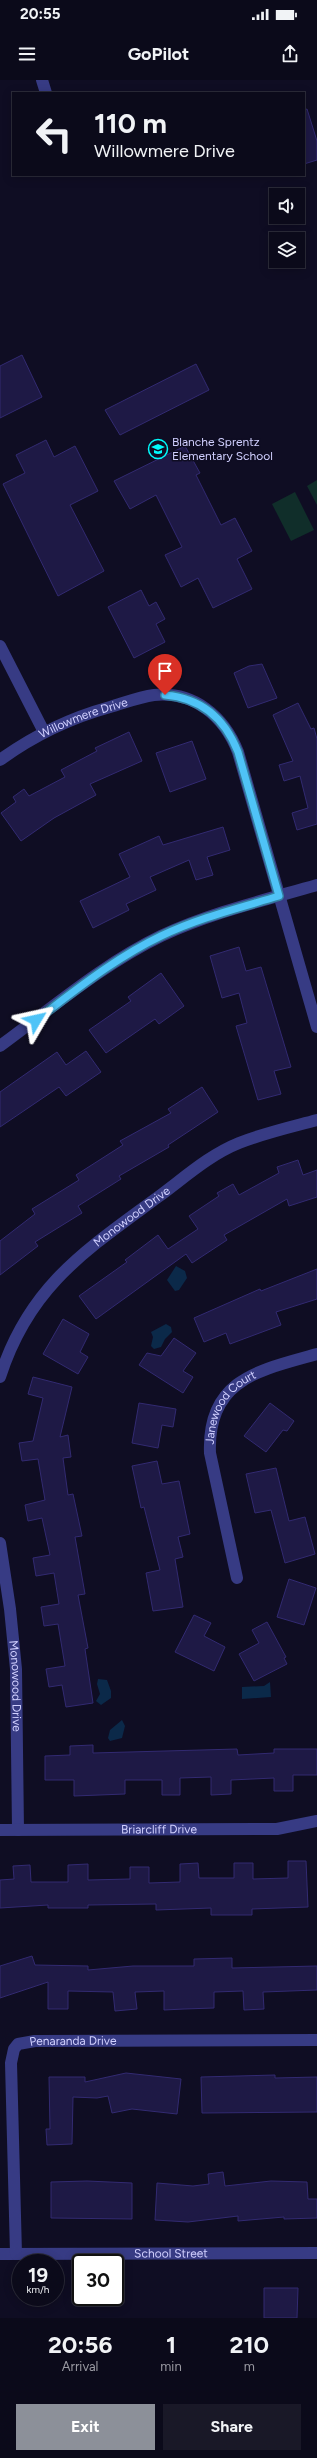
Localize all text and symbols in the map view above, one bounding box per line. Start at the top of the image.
text: 20:55 [20,5,60,23]
icon: menu [16,43,38,65]
text: GoPilot [128,43,189,65]
icon: share [279,43,301,65]
text: 110 m [94,106,167,140]
icon: left [28,108,80,160]
text: Willowmere Drive [94,140,235,162]
map controls [269,188,305,268]
button: sound [269,188,305,224]
button: layers [269,232,305,268]
place label: Blanche Sprentz Elementary School [172,435,273,463]
school or university icon: Blanche Sprentz Elementary School [147,438,169,460]
pin [148,654,182,695]
icon: arrive [154,660,176,682]
street label: Willowmere Drive [37,695,130,741]
position arrow [15,999,57,1041]
street label: Monowood Drive [91,1183,173,1250]
street label: Janewood Court [203,1367,259,1445]
street label: Monowood Drive [6,1640,24,1732]
street label: Briarcliff Drive [121,1822,197,1837]
street label: Penaranda Drive [28,2034,117,2049]
street label: School Street [134,2246,208,2261]
speed limit sign: 30 [72,2254,124,2306]
text: 19 [28,2263,48,2287]
text: km/h [27,2283,49,2296]
text: 20:56 [48,2330,112,2359]
text: 1 [166,2330,176,2359]
text: 210 [230,2330,269,2359]
text: Arrival [62,2359,99,2374]
text: min [160,2359,182,2374]
text: m [244,2359,255,2374]
button: Exit [16,2404,155,2450]
button: Share [163,2404,301,2450]

